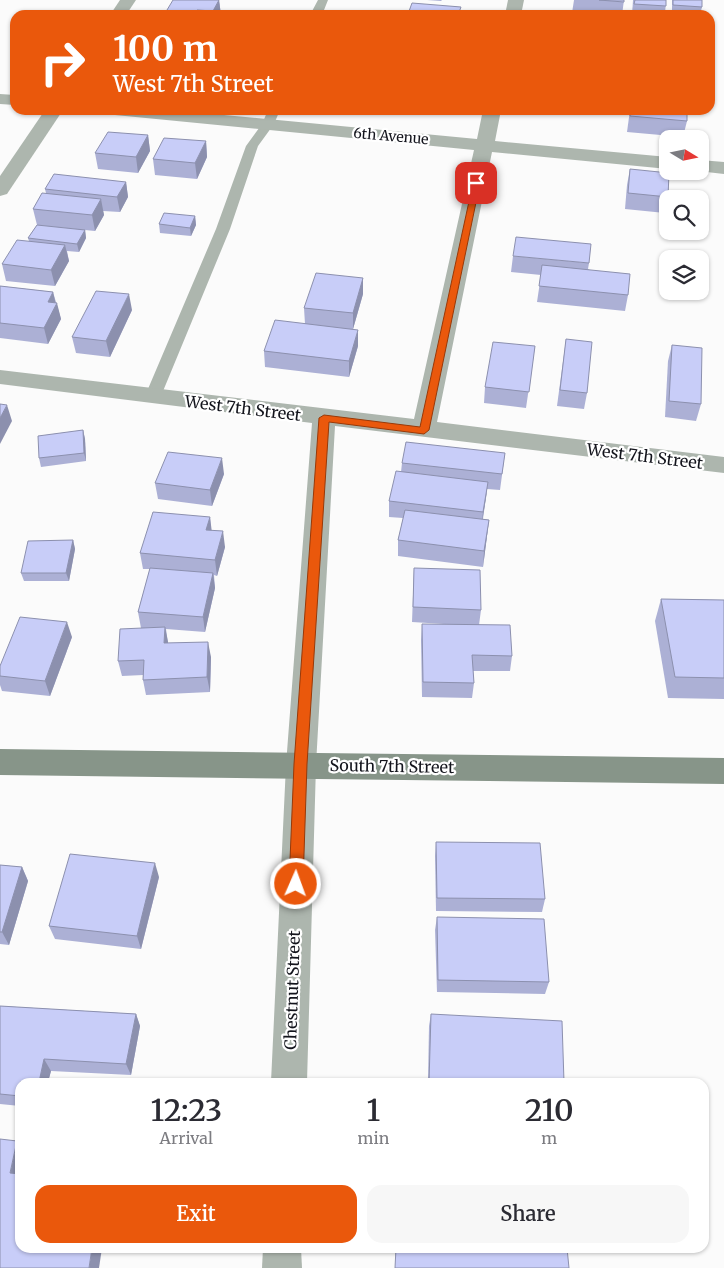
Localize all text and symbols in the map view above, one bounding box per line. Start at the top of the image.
text: 100 m [113,27,218,71]
icon: right [30,30,95,95]
text: West 7th Street [113,70,274,98]
street label: 6th Avenue [353,124,429,148]
north arrow [659,130,709,180]
map controls [659,130,709,300]
pin [455,162,497,204]
icon: arrive [462,169,490,197]
button: search [659,190,709,240]
button: layers [659,250,709,300]
street label: West 7th Street [183,391,303,425]
street label: West 7th Street [585,439,705,473]
street label: South 7th Street [330,755,455,777]
position arrow [269,857,321,909]
street label: Chestnut Street [280,929,304,1050]
text: 12:23 [150,1091,222,1129]
text: 1 [367,1091,380,1129]
text: 210 [525,1091,574,1129]
text: Arrival [160,1128,213,1148]
text: min [358,1128,389,1148]
text: m [541,1128,557,1148]
button: Exit [35,1185,357,1243]
button: Share [367,1185,689,1243]

